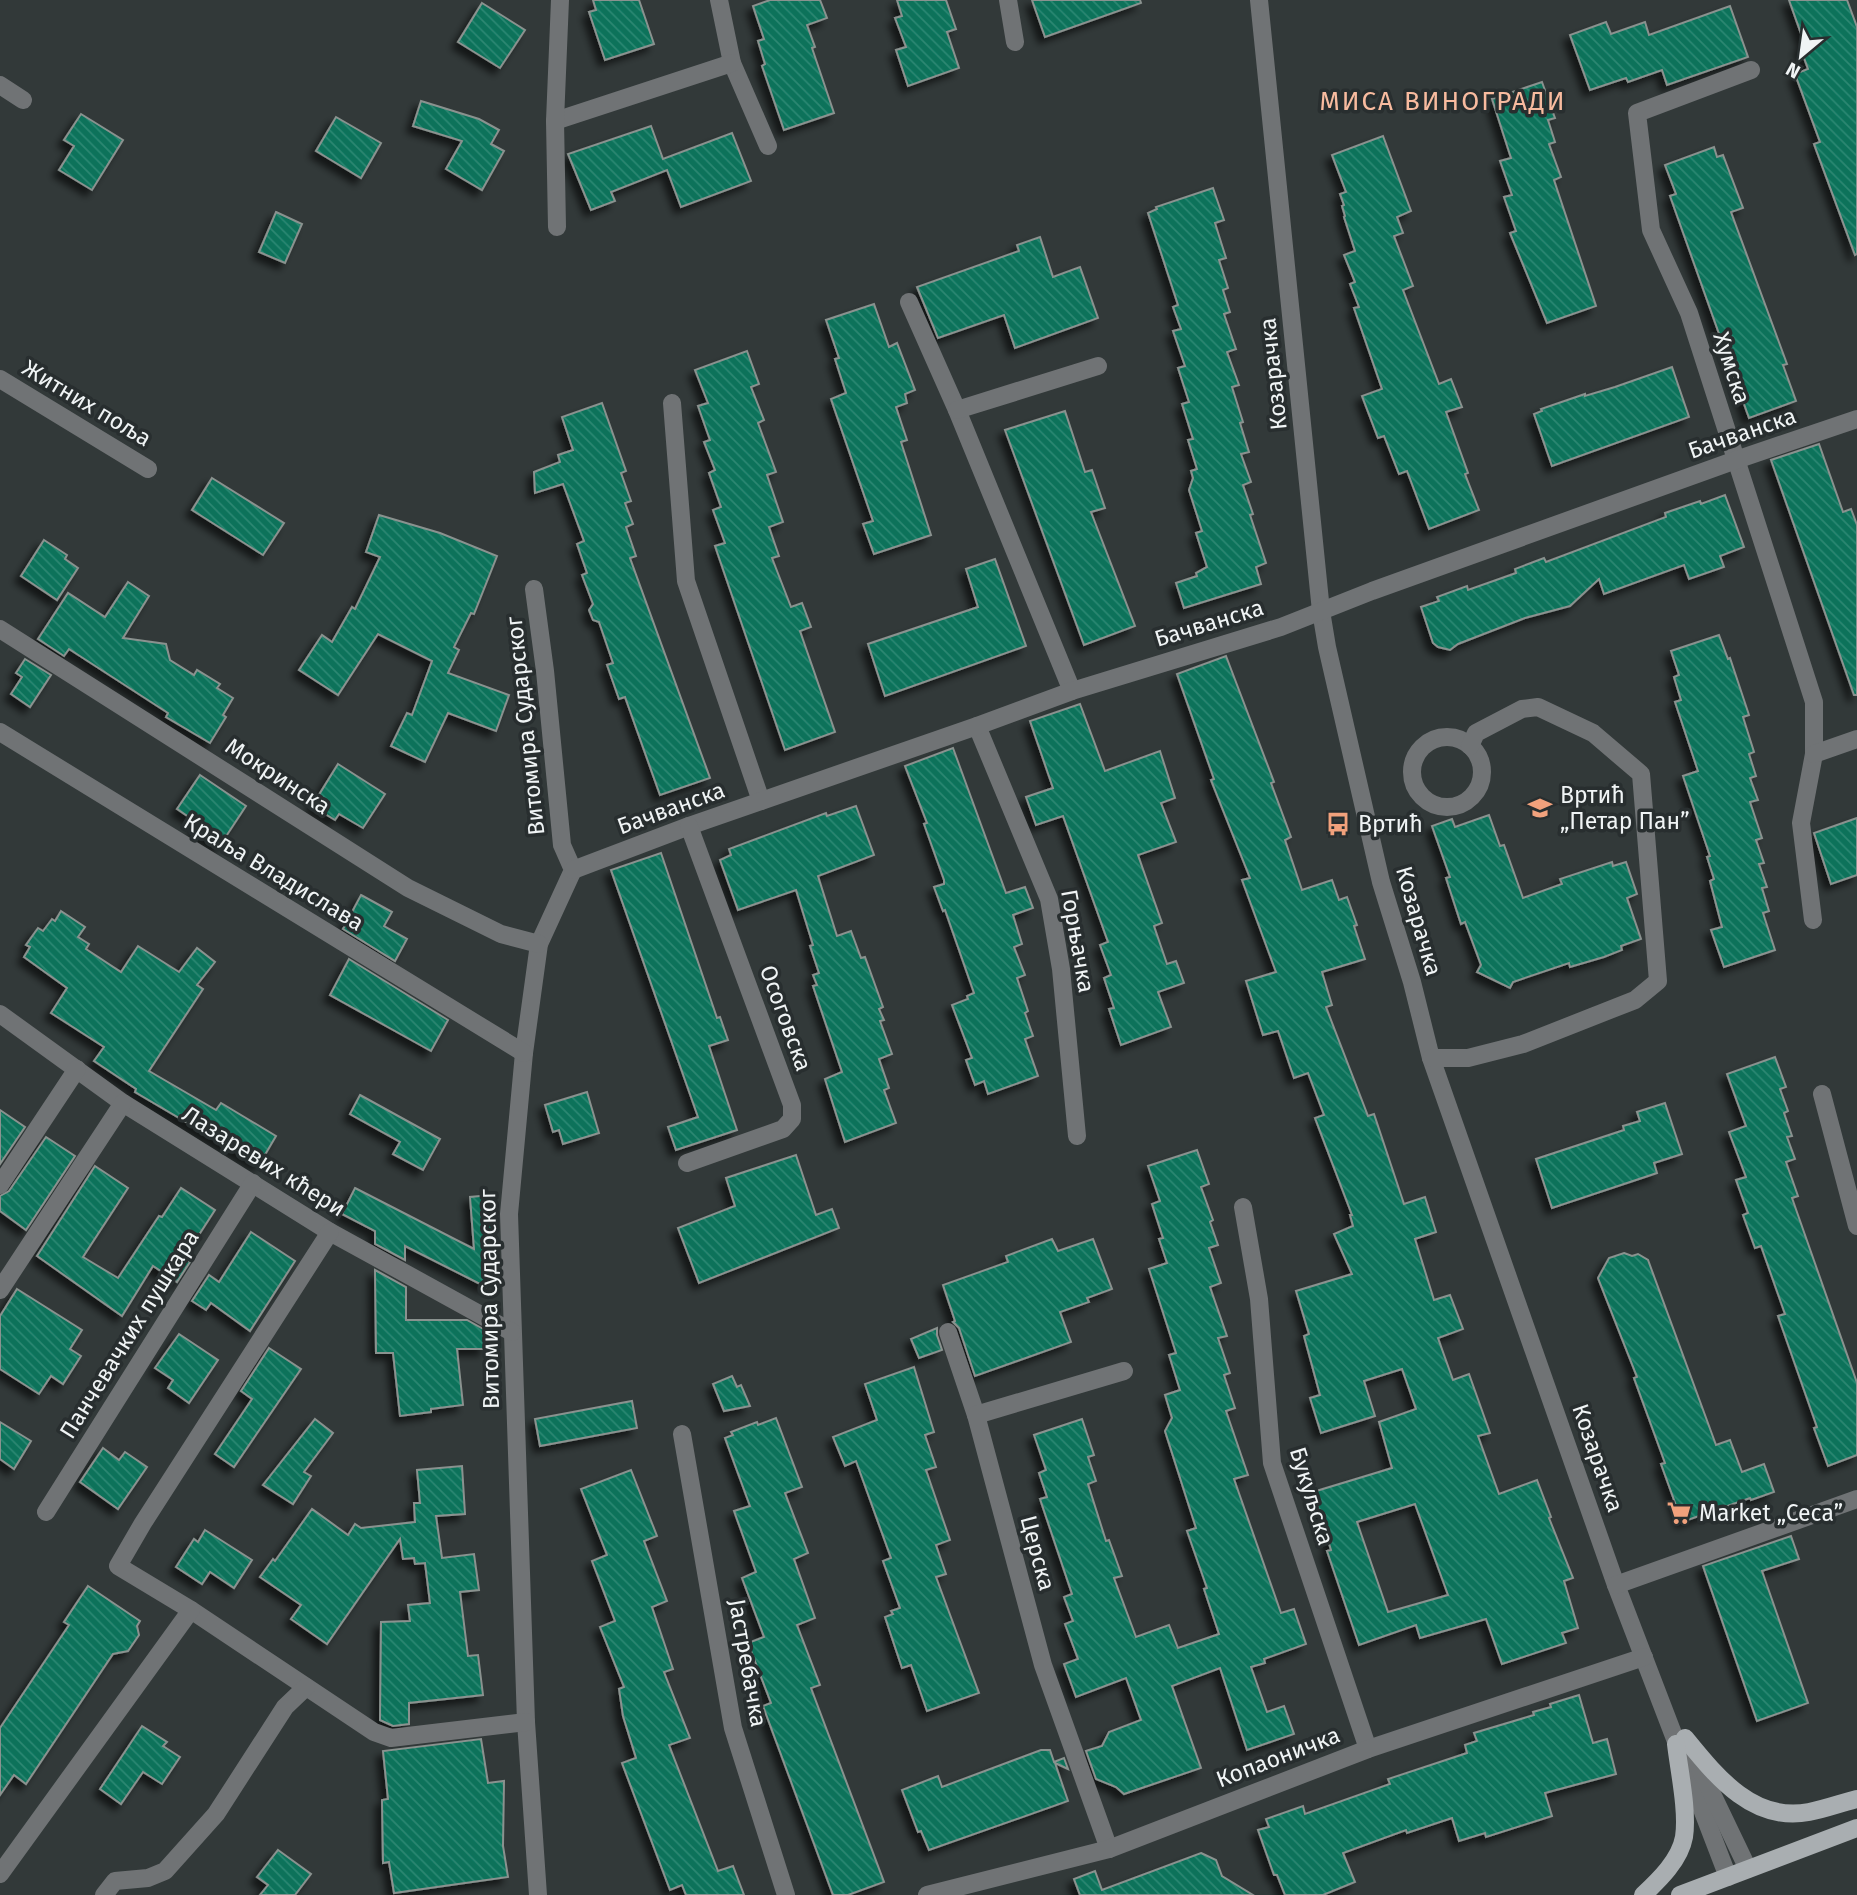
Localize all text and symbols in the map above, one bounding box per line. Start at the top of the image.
north arrow [1766,21,1836,91]
text: N [1782,57,1804,84]
district label: МИСА ВИНОГРАДИ [1320,86,1566,117]
street label: Козарачка [1253,317,1293,431]
street label: Хумска [1707,328,1757,408]
street label: Житних поља [17,354,157,452]
street label: Бачванска [1684,401,1800,465]
street label: Бачванска [1151,593,1267,653]
street label: Витомира Сударског [500,615,550,837]
street label: Мокринска [220,732,336,820]
street label: Бачванска [613,776,729,840]
place label: Вртић „Петар Пан” [1560,781,1690,835]
school or university icon: Вртић „Петар Пан” [1526,794,1554,822]
street label: Краља Владислава [179,807,369,937]
bus stop icon: Вртић [1324,810,1352,838]
place label: Вртић [1358,810,1423,838]
street label: Козарачка [1390,863,1448,979]
street label: Горњачка [1055,887,1101,995]
street label: Осоговска [754,961,818,1075]
street label: Лазаревих кћери [177,1100,351,1222]
street label: Витомира Сударског [473,1189,505,1409]
street label: Панчевачких пушкара [53,1224,205,1444]
street label: Козарачка [1566,1400,1630,1516]
street label: Букуљска [1284,1444,1340,1548]
supermarket icon: Market „Ceca” [1665,1499,1693,1527]
place label: Market „Ceca” [1699,1499,1843,1527]
street label: Церска [1015,1512,1061,1594]
street label: Јастребачка [723,1597,773,1729]
street label: Копаоничка [1212,1721,1344,1793]

